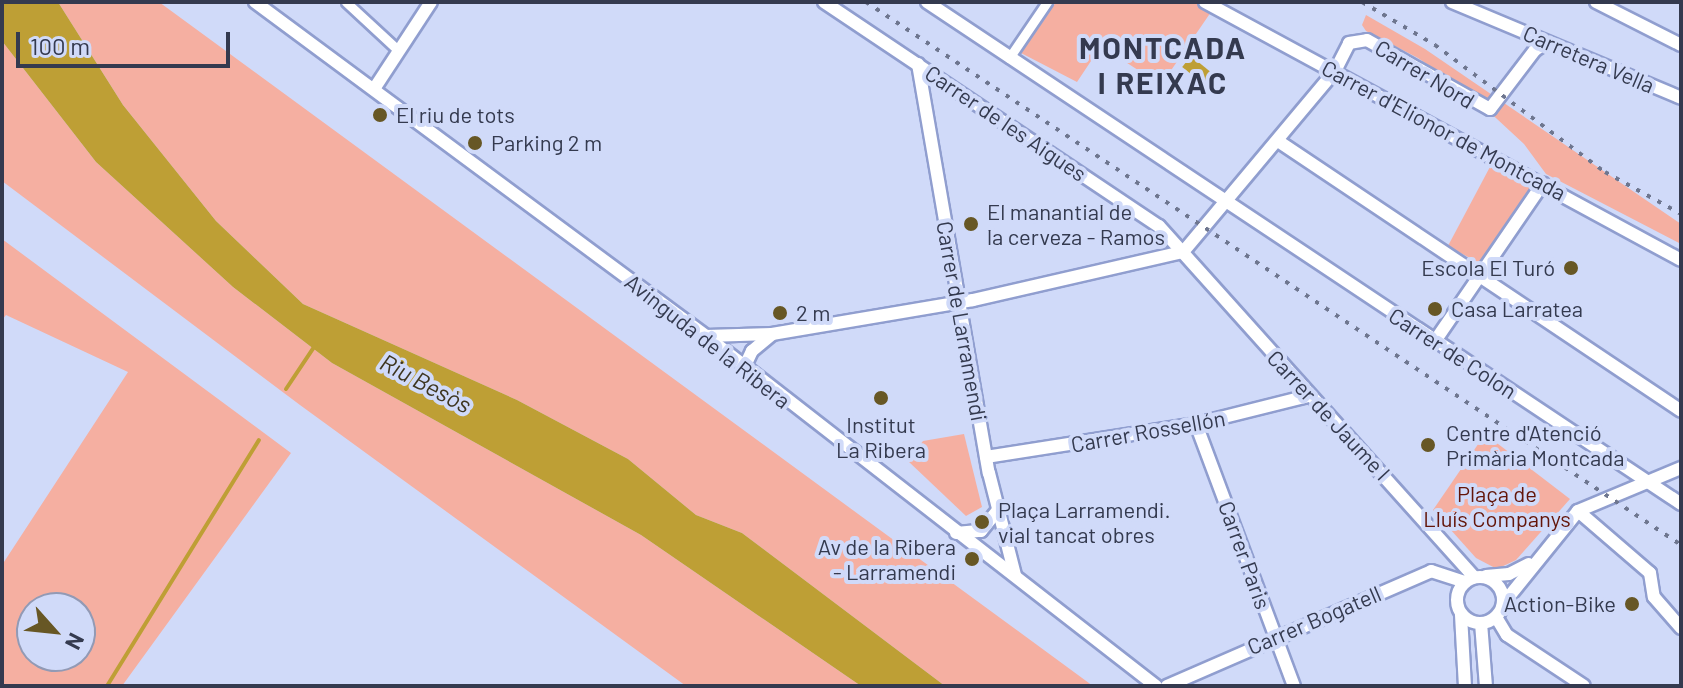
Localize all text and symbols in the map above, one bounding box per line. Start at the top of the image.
scale bar [20,16,234,66]
street label: Carretera Vella [1519,20,1659,98]
district label: MONTCADA I REIXAC [1079,29,1247,100]
text: 100 m [30,31,90,60]
street label: Carrer Nord [1371,34,1479,114]
street label: Carrer d'Elionor de Montcada [1317,54,1571,206]
street label: Carrer de les Aigues [920,59,1092,187]
place label: El riu de tots [396,102,515,128]
marker: El riu de tots [371,106,389,124]
place label: Parking 2 m [491,130,602,156]
marker: Parking 2 m [466,134,484,152]
place label: El manantial de la cerveza - Ramos [987,198,1165,250]
marker: El manantial de la cerveza - Ramos [962,215,980,233]
street label: Carrer de Larramendi [931,219,993,423]
place label: Escola El Turó [1421,255,1555,281]
marker: Escola El Turó [1562,259,1580,277]
street label: Avinguda de la Ribera [620,268,796,414]
place label: Casa Larratea [1451,296,1583,322]
place label: 2 m [796,300,830,326]
marker: Casa Larratea [1426,300,1444,318]
street label: Carrer de Colon [1384,302,1522,404]
marker: 2 m [771,304,789,322]
street label: Carrer de Jaume I [1262,344,1396,486]
water label: Riu Besòs [376,347,476,419]
marker: Institut La Ribera [872,389,890,407]
street label: Carrer Rossellón [1069,404,1227,458]
place label: Institut La Ribera [836,411,926,462]
place label: Centre d'Atenció Primària Montcada [1446,419,1625,470]
marker: Centre d'Atenció Primària Montcada [1417,434,1439,456]
park label: Plaça de Lluís Companys [1423,480,1571,532]
place label: Plaça Larramendi. vial tancat obres [998,496,1171,548]
street label: Carrer Paris [1213,497,1277,613]
marker: Plaça Larramendi. vial tancat obres [973,513,991,531]
place label: Av de la Ribera - Larramendi [818,533,956,584]
marker: Av de la Ribera - Larramendi [963,550,981,568]
street label: Carrer Bogatell [1243,580,1385,660]
place label: Action-Bike [1504,591,1616,617]
north arrow [16,592,96,672]
marker: Action-Bike [1623,595,1641,613]
text: N [61,630,91,654]

